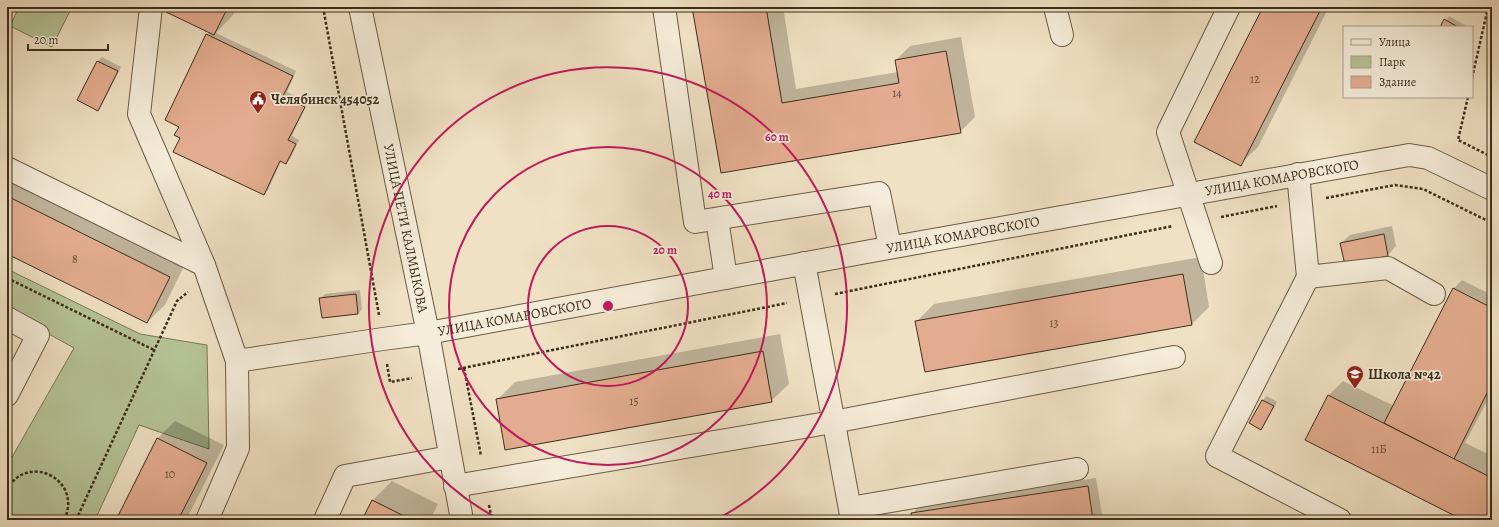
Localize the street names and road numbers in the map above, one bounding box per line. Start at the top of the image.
street label: УЛИЦА ПЕТИ КАЛМЫКОВА [379,142,433,315]
street label: УЛИЦА КОМАРОВСКОГО [1204,155,1361,201]
street label: УЛИЦА КОМАРОВСКОГО [885,212,1042,258]
street label: УЛИЦА КОМАРОВСКОГО [436,294,593,341]

